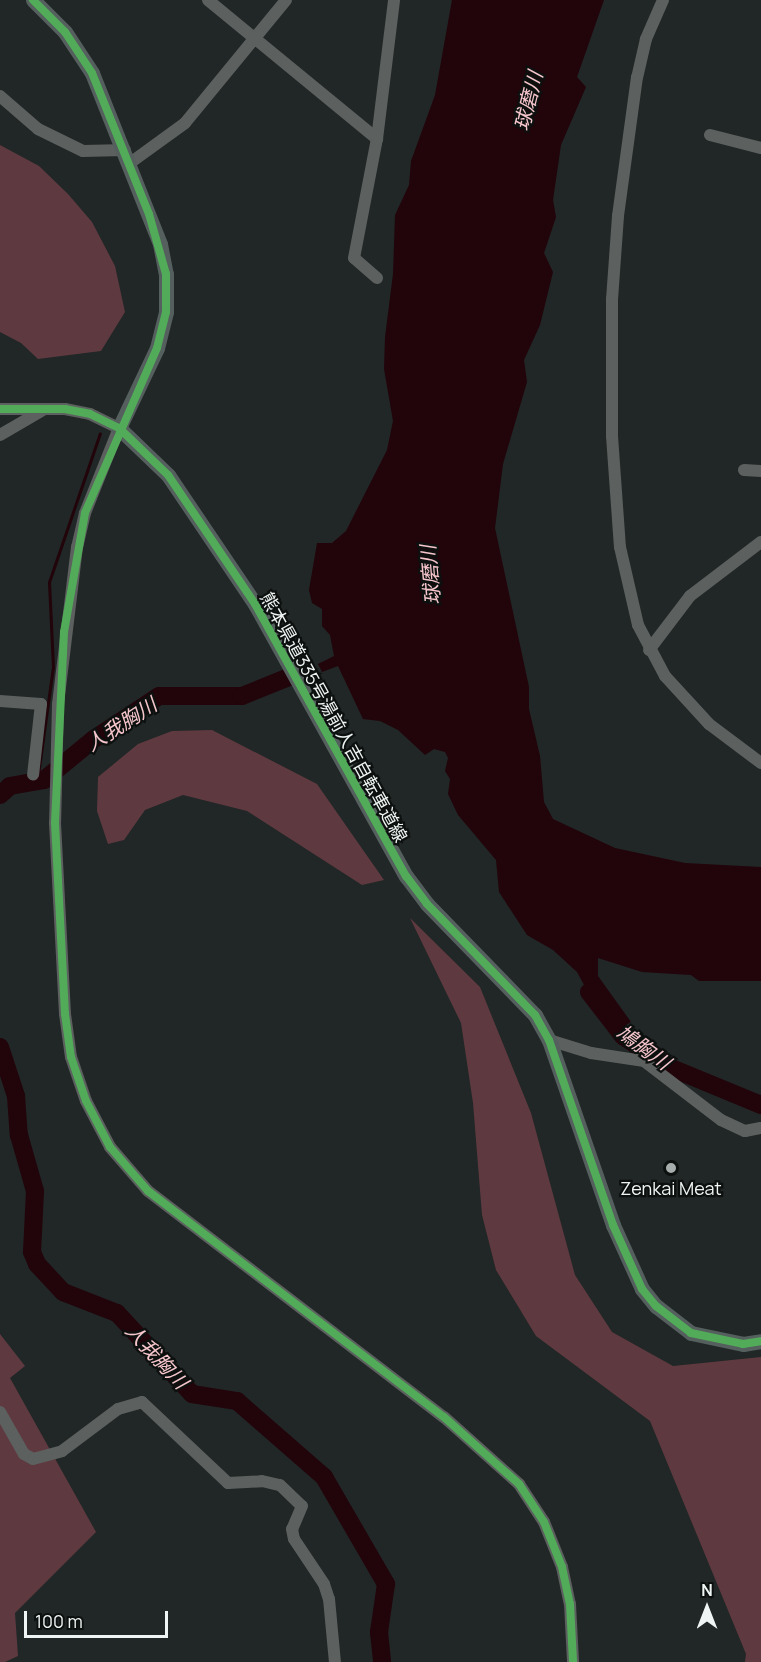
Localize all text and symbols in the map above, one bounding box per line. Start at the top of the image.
water label: 球磨川 [509,69,547,133]
water label: 球磨川 [415,544,445,606]
street label: 熊本県道335号湯前人吉自転車道線 [256,588,412,846]
water label: 人我胸川 [81,692,161,756]
water label: 鳩胸川 [613,1020,675,1074]
marker: Zenkai Meat [664,1161,678,1175]
place label: Zenkai Meat [620,1177,722,1199]
water label: 人我胸川 [121,1319,193,1393]
north arrow [677,1578,737,1638]
text: N [701,1579,713,1601]
scale bar [27,1599,171,1637]
text: 100 m [35,1609,83,1633]

